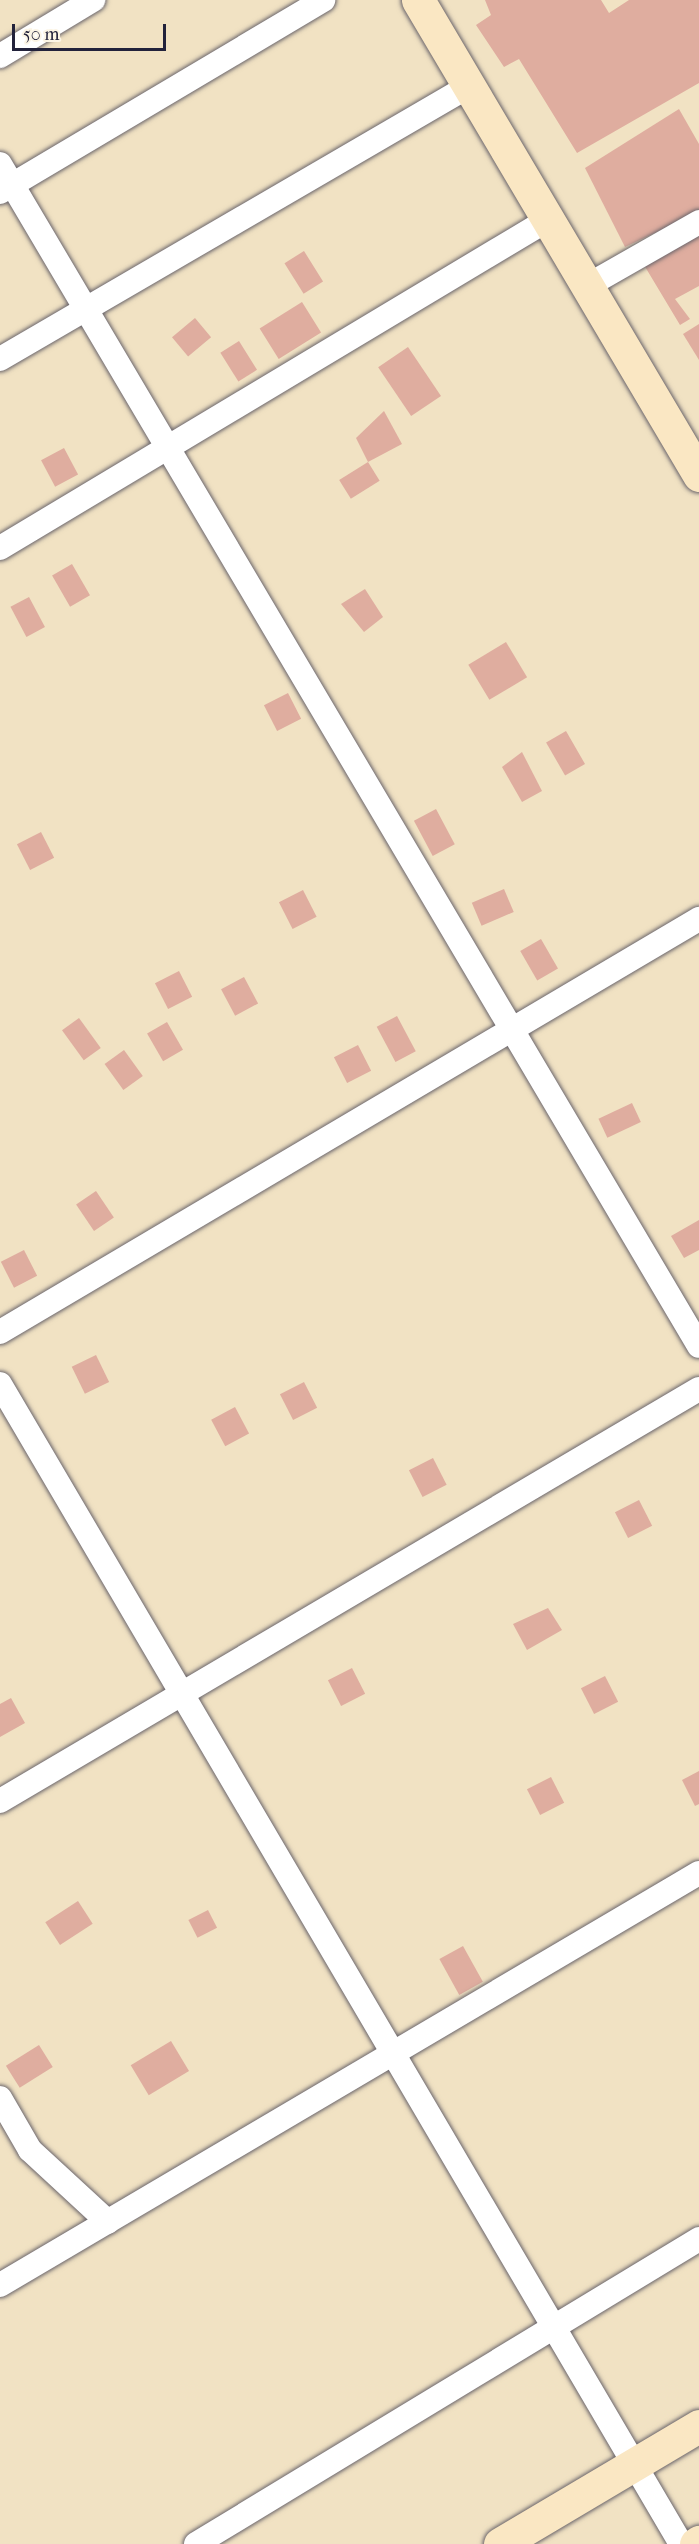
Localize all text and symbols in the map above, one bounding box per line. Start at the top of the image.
scale bar [15,12,170,50]
text: 50 m [23,24,59,45]

